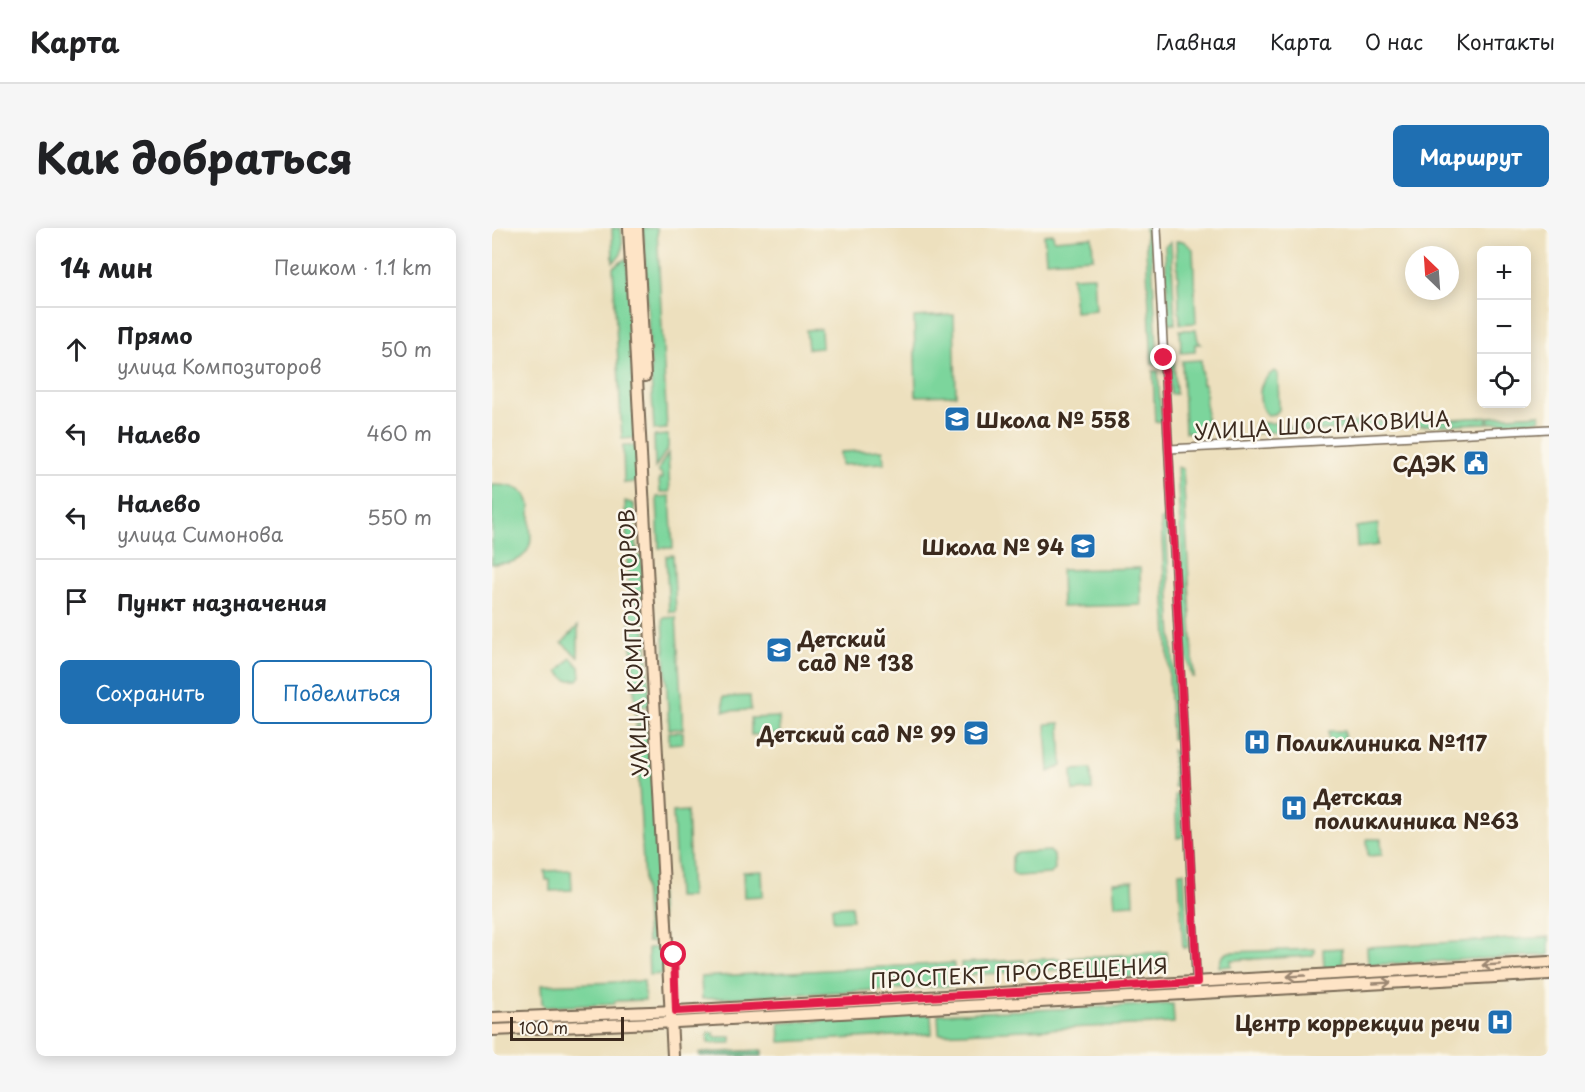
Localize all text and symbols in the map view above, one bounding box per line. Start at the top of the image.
text: Карта [30,20,120,63]
text: Главная [1156,25,1237,57]
text: Карта [1270,25,1332,57]
text: О нас [1365,25,1423,57]
text: Контакты [1456,25,1555,57]
text: Как добраться [36,125,353,188]
button: Маршрут [1393,125,1549,187]
north arrow [1405,246,1459,300]
map controls [1477,246,1531,408]
button: + [1477,246,1531,300]
text: 14 мин [60,248,153,287]
text: Пешком · 1.1 km [274,252,432,282]
button: − [1477,300,1531,354]
text: Прямо [117,318,192,351]
icon: ahead [60,333,93,366]
text: 50 m [380,334,432,364]
route end [1150,344,1176,370]
text: улица Композиторов [117,351,321,381]
button: locate [1477,354,1531,408]
street label: УЛИЦА ШОСТАКОВИЧА [1193,401,1451,447]
place label: Школа № 558 [976,403,1130,435]
school or university icon: Школа № 558 [942,404,972,434]
icon: left [60,417,93,450]
text: Налево [117,417,200,450]
text: 460 m [366,418,432,448]
place label: СДЭК [1392,447,1456,479]
public building icon: СДЭК [1461,448,1491,478]
text: Налево [117,486,200,519]
icon: left [60,501,93,534]
text: 550 m [367,502,432,532]
street label: УЛИЦА КОМПОЗИТОРОВ [609,508,655,778]
text: улица Симонова [117,519,283,549]
place label: Школа № 94 [922,530,1064,562]
school or university icon: Школа № 94 [1068,531,1098,561]
icon: arrive [60,585,93,618]
text: Пункт назначения [117,585,327,618]
place label: Детский сад № 138 [797,622,914,678]
school or university icon: Детский сад № 138 [764,635,794,665]
button: Сохранить [60,660,240,724]
button: Поделиться [252,660,432,724]
place label: Детский сад № 99 [756,717,956,749]
school or university icon: Детский сад № 99 [961,718,991,748]
place label: Поликлиника №117 [1276,726,1487,758]
hospital icon: Поликлиника №117 [1242,727,1272,757]
place label: Детская поликлиника №63 [1313,780,1519,836]
hospital icon: Детская поликлиника №63 [1279,793,1309,823]
route start [660,941,686,967]
street label: ПРОСПЕКТ ПРОСВЕЩЕНИЯ [869,948,1169,996]
one-way arrow [1481,960,1501,971]
one-way arrow [1286,971,1306,982]
one-way arrow [1371,977,1391,988]
place label: Центр коррекции речи [1235,1006,1480,1038]
hospital icon: Центр коррекции речи [1485,1007,1515,1037]
scale bar [510,1014,624,1042]
text: 100 m [519,1015,568,1039]

